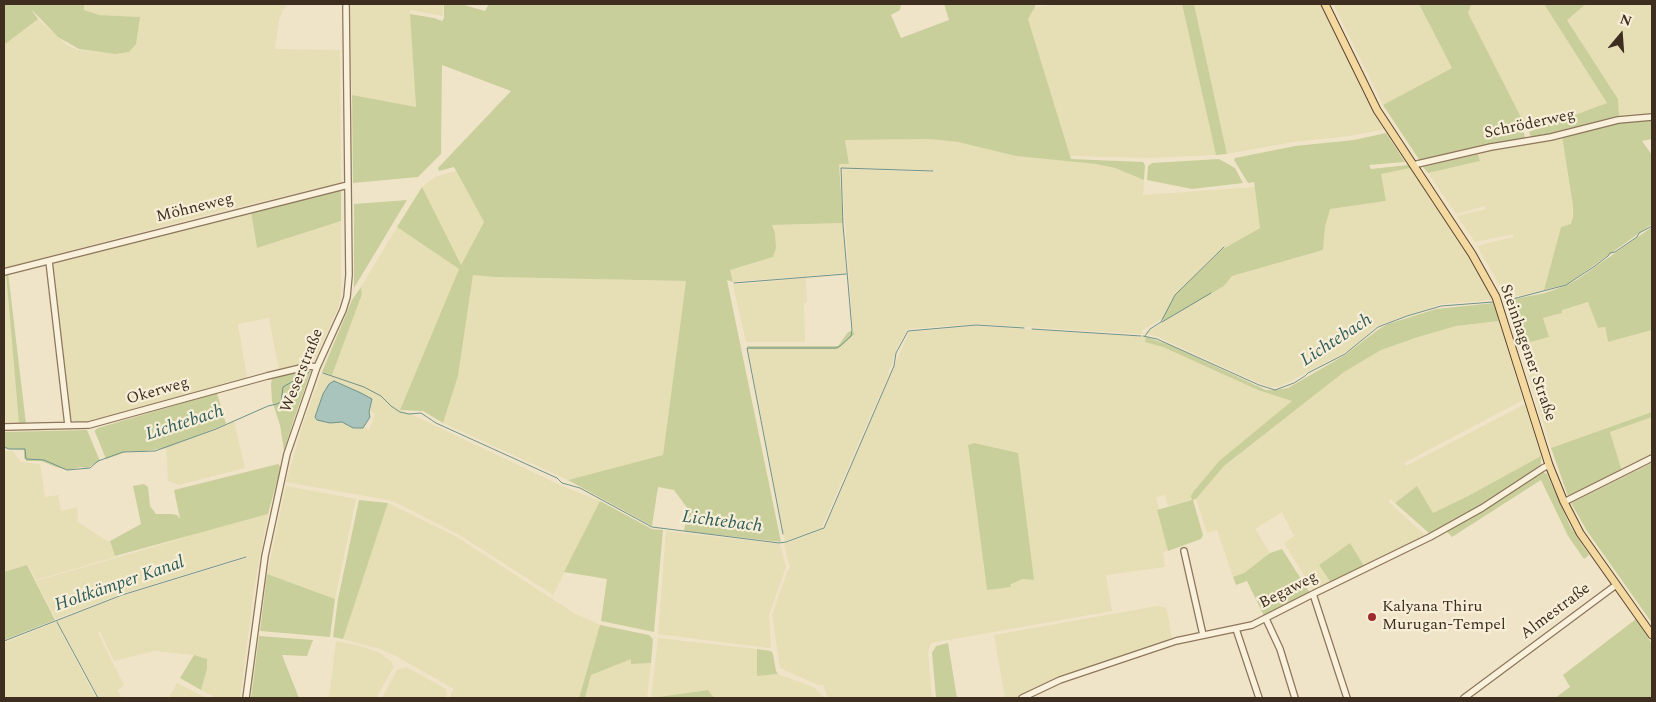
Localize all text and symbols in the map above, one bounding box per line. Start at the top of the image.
text: N [1617,9,1634,32]
north arrow [1596,10,1646,60]
street label: Schröderweg [1483,106,1577,144]
street label: Möhneweg [154,190,236,228]
street label: Steinhagener Straße [1495,282,1559,424]
water label: Lichtebach [1297,310,1377,372]
street label: Weserstraße [278,326,328,416]
street label: Okerweg [125,374,191,410]
water label: Lichtebach [143,401,227,447]
water label: Lichtebach [681,507,763,539]
water label: Holtkämper Kanal [52,553,188,617]
street label: Begaweg [1256,568,1322,614]
street label: Almestraße [1517,580,1595,644]
place label: Kalyana Thiru Murugan-Tempel [1382,598,1506,636]
marker: Kalyana Thiru Murugan-Tempel [1366,611,1378,623]

